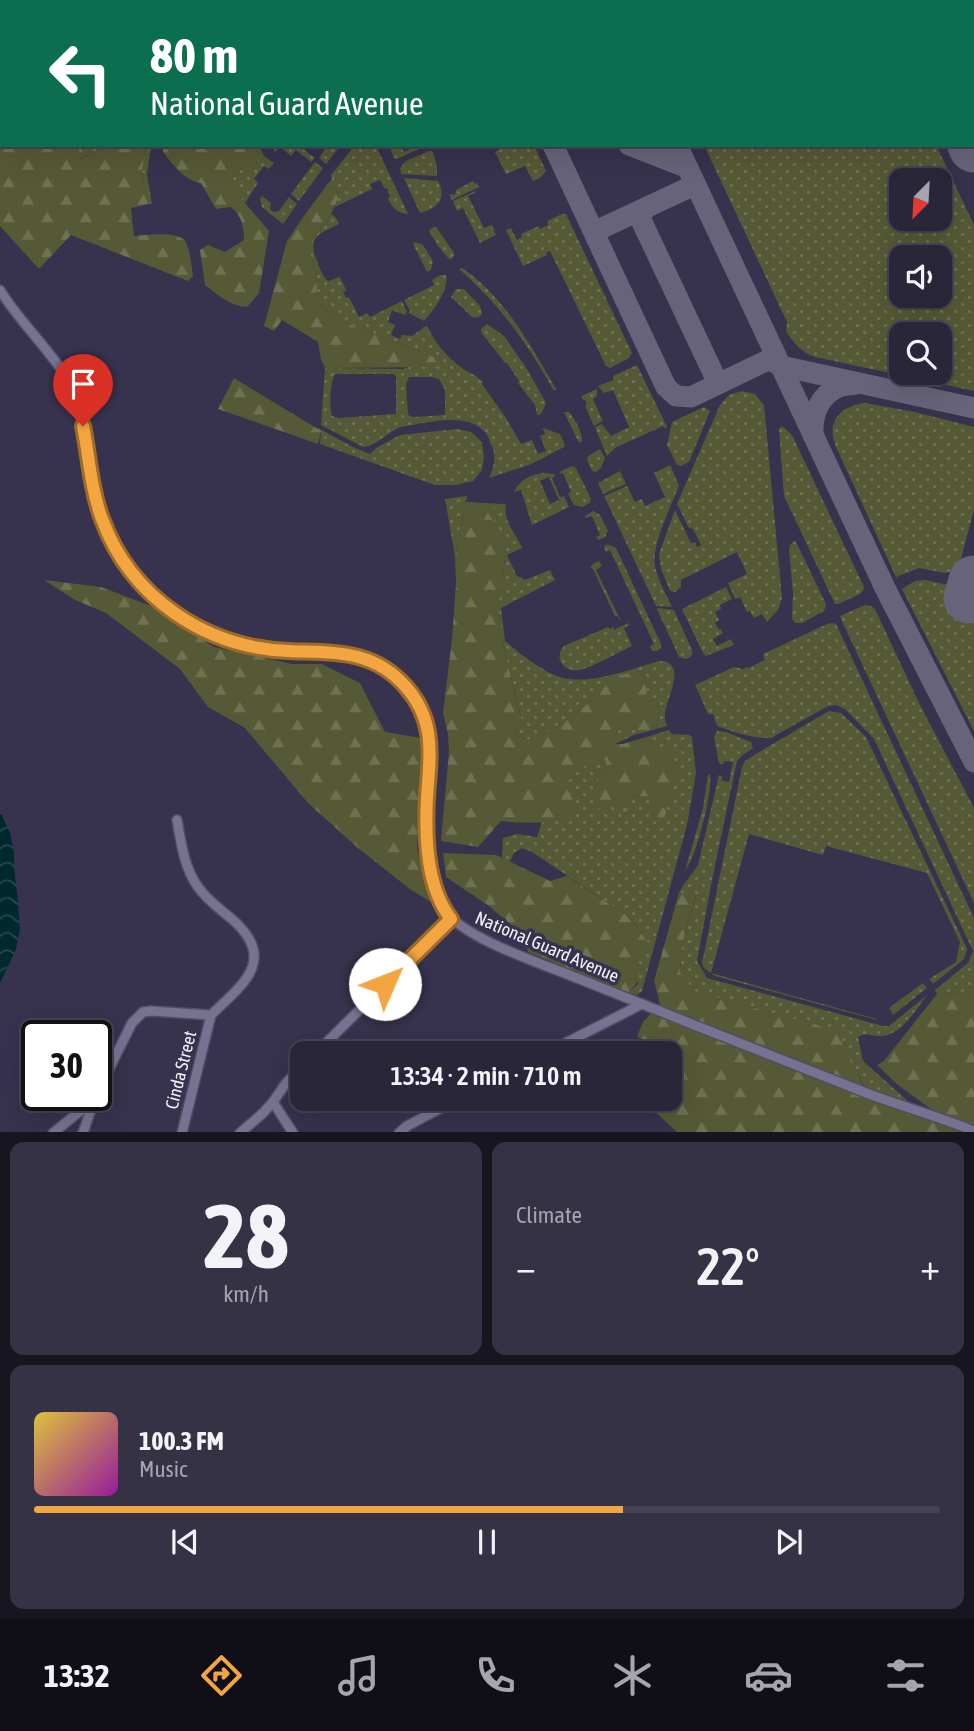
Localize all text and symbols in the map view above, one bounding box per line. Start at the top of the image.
text: 80 m [150,27,238,83]
icon: left [35,28,126,119]
text: National Guard Avenue [150,85,424,122]
north arrow [889,168,952,231]
map controls [889,168,952,385]
button: sound [889,245,952,308]
button: search [889,322,952,385]
pin [53,354,113,426]
icon: arrive [64,365,102,403]
street label: National Guard Avenue [472,907,622,986]
position arrow [348,947,422,1021]
speed limit sign: 30 [21,1020,112,1111]
street label: Cinda Street [161,1029,200,1111]
text: 13:34 · 2 min · 710 m [391,1061,581,1091]
text: 28 [203,1183,289,1287]
text: Climate [516,1202,582,1228]
text: 22° [696,1236,760,1296]
text: − [516,1245,536,1288]
text: + [920,1245,940,1288]
text: km/h [223,1281,269,1307]
text: 100.3 FM [139,1426,224,1456]
text: Music [139,1456,187,1482]
icon: previous [166,1523,204,1561]
icon: pause [468,1523,506,1561]
icon: next [770,1523,808,1561]
icon: directions [197,1651,246,1700]
icon: music [334,1651,383,1700]
icon: phone [471,1651,520,1700]
icon: climate [608,1651,657,1700]
icon: car [744,1651,793,1700]
icon: filters [881,1651,930,1700]
text: 13:32 [44,1657,110,1694]

